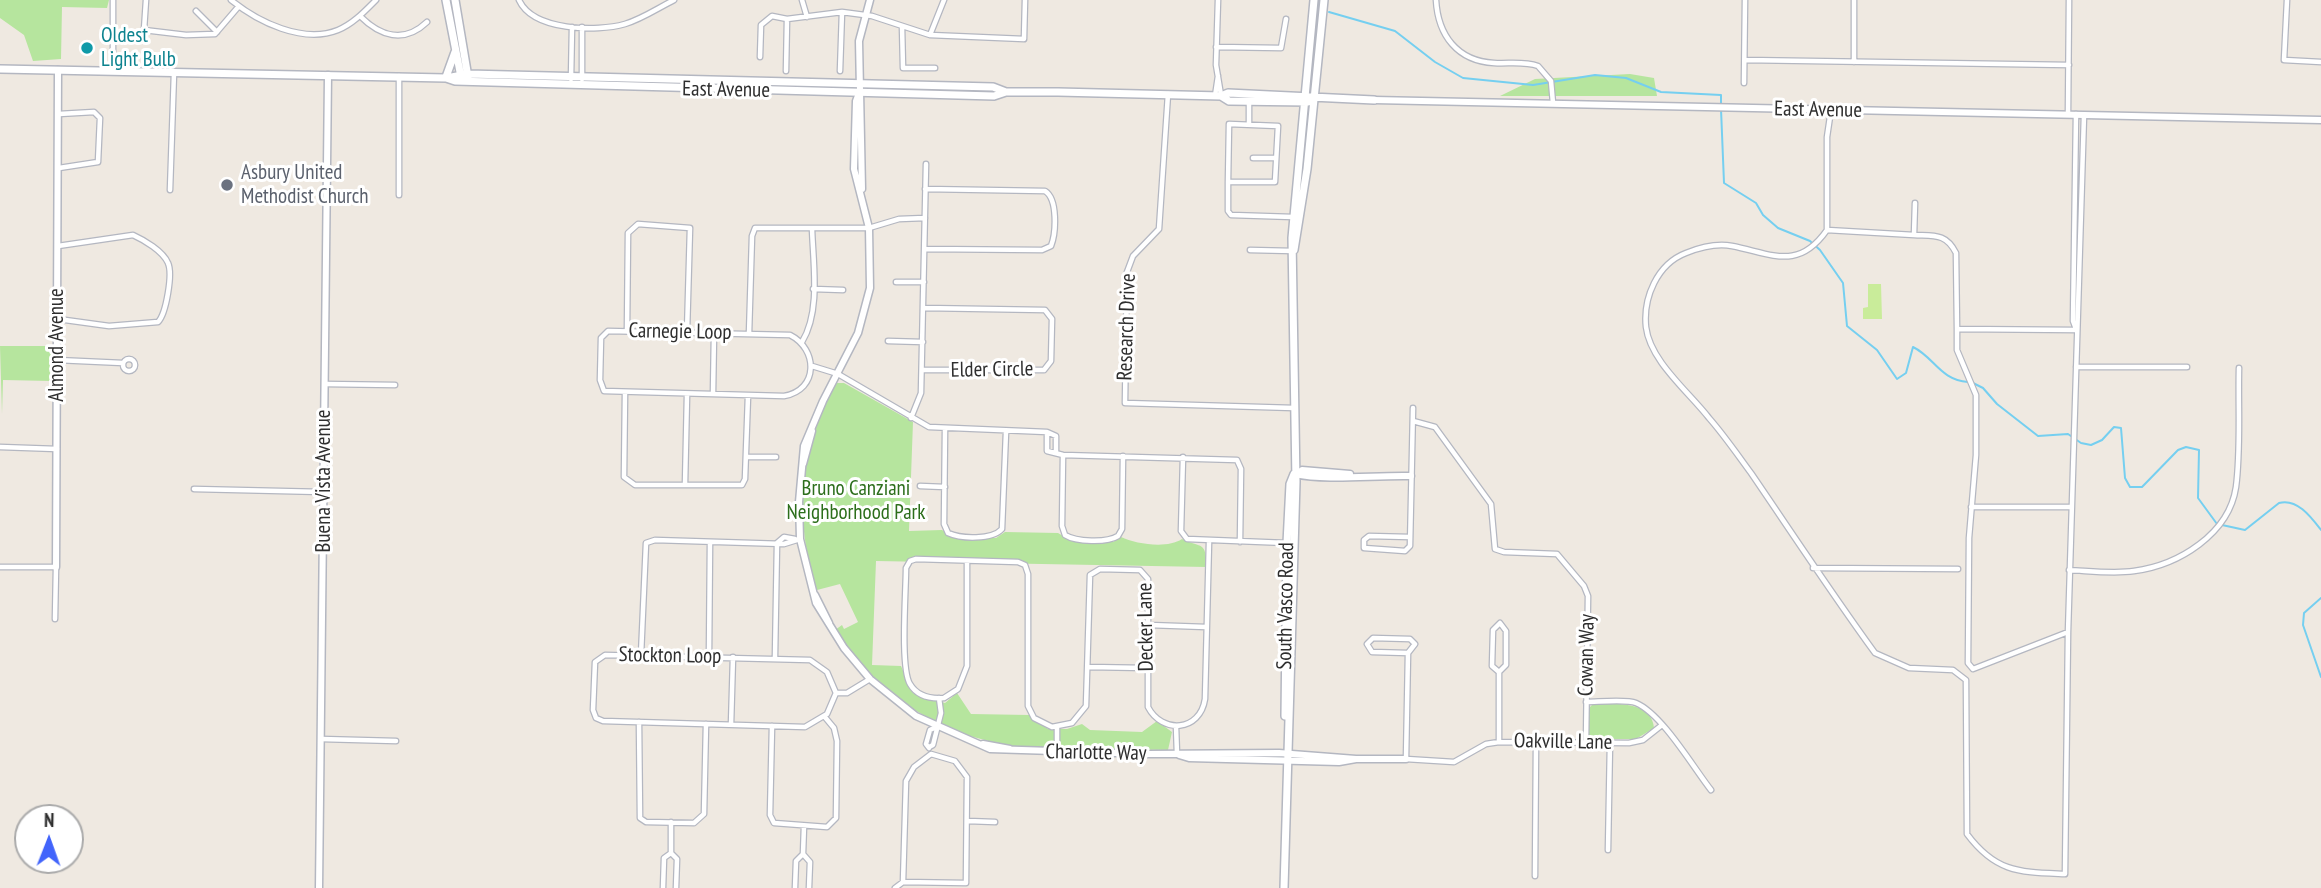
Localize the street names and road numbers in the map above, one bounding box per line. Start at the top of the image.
street label: East Avenue [682,77,770,103]
street label: East Avenue [1774,97,1862,123]
street label: Research Drive [1113,273,1141,381]
street label: Almond Avenue [44,288,70,402]
street label: Carnegie Loop [628,319,732,345]
street label: Elder Circle [950,357,1034,383]
street label: Buena Vista Avenue [311,410,337,552]
street label: South Vasco Road [1272,542,1300,670]
street label: Decker Lane [1133,583,1159,671]
street label: Cowan Way [1574,614,1600,696]
street label: Stockton Loop [618,643,722,669]
street label: Oakville Lane [1514,729,1612,755]
street label: Charlotte Way [1045,740,1147,766]

